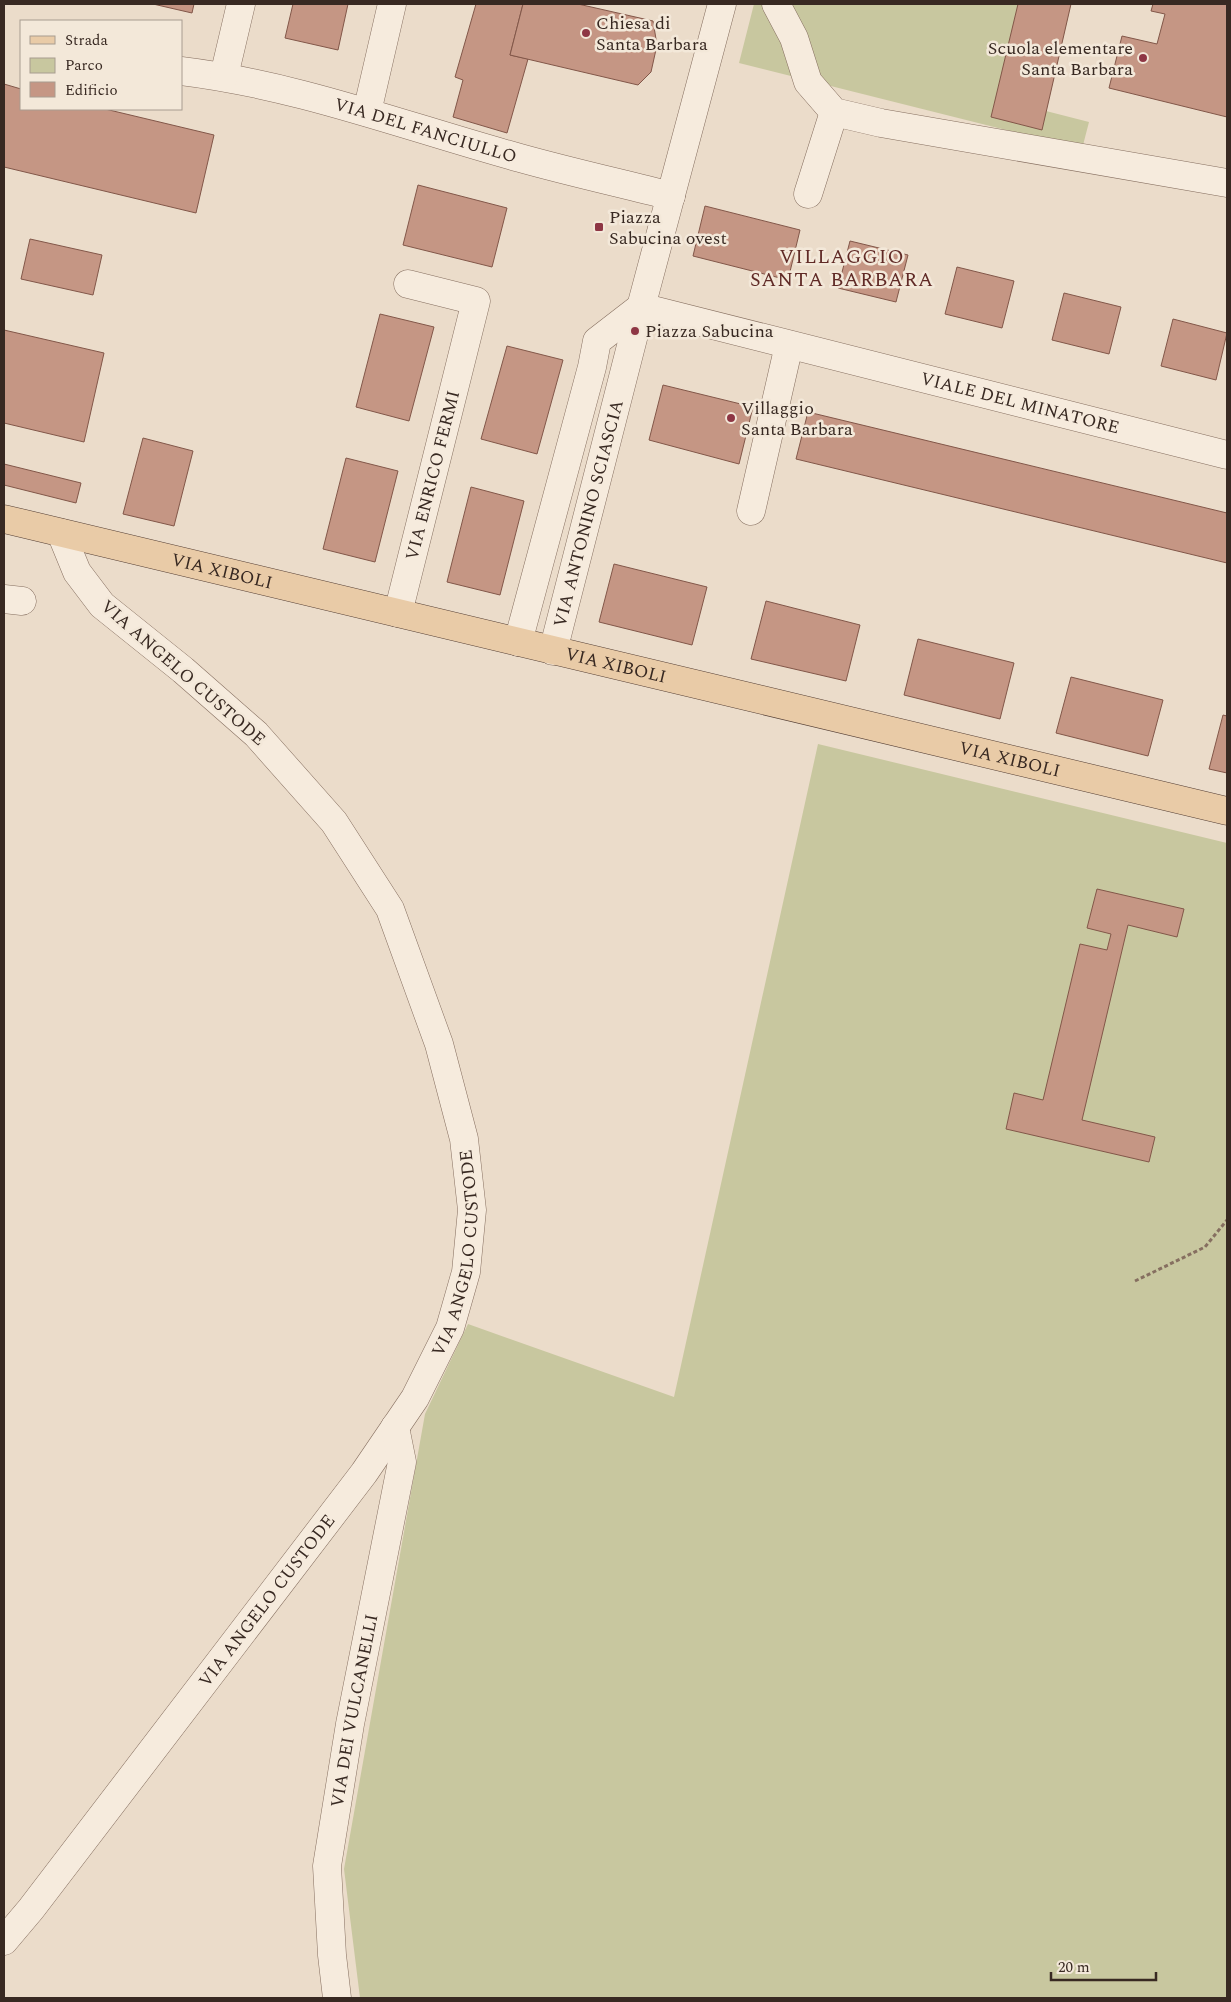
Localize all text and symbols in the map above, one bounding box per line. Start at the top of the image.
place label: Chiesa di Santa Barbara [596,10,708,58]
legend [20,20,182,110]
marker: Chiesa di Santa Barbara [580,27,592,39]
text: Strada [65,29,108,52]
place label: Scuola elementare Santa Barbara [988,35,1133,83]
marker: Scuola elementare Santa Barbara [1137,52,1149,64]
text: Parco [65,54,103,77]
text: Edificio [65,79,118,102]
street label: VIA DEL FANCIULLO [331,90,520,170]
place label: Piazza Sabucina ovest [609,204,727,252]
marker: Piazza Sabucina ovest [593,221,605,233]
district label: VILLAGGIO SANTA BARBARA [750,242,934,295]
place label: Piazza Sabucina [645,318,774,345]
marker: Piazza Sabucina [629,325,641,337]
street label: VIALE DEL MINATORE [918,365,1122,441]
street label: VIA ENRICO FERMI [398,387,467,563]
place label: Villaggio Santa Barbara [741,395,853,443]
street label: VIA ANTONINO SCIASCIA [546,397,630,630]
marker: Villaggio Santa Barbara [725,412,737,424]
street label: VIA XIBOLI [168,546,275,596]
street label: VIA ANGELO CUSTODE [94,593,272,753]
street label: VIA XIBOLI [562,640,669,690]
street label: VIA XIBOLI [956,734,1063,784]
street label: VIA ANGELO CUSTODE [424,1148,486,1361]
street label: VIA ANGELO CUSTODE [192,1508,341,1693]
street label: VIA DEI VULCANELLI [323,1612,385,1810]
scale bar [1051,1950,1156,1982]
text: 20 m [1058,1956,1090,1979]

